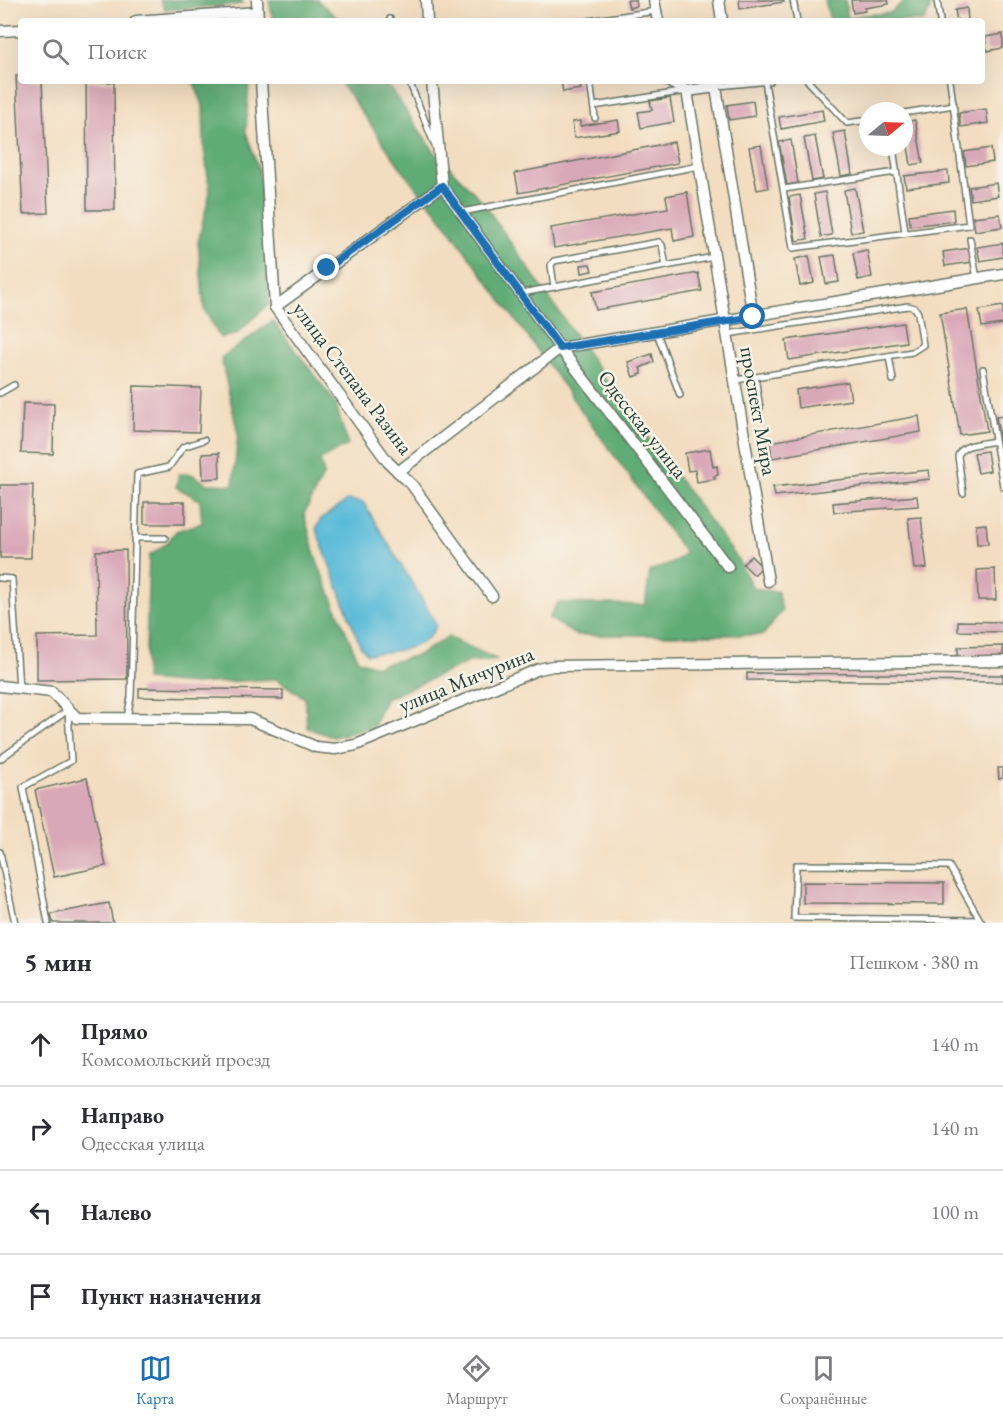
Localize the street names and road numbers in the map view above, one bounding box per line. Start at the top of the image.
street label: улица Степана Разина [287,296,420,460]
street label: проспект Мира [734,344,784,478]
street label: Одесская улица [592,364,694,484]
street label: улица Мичурина [395,639,538,718]

